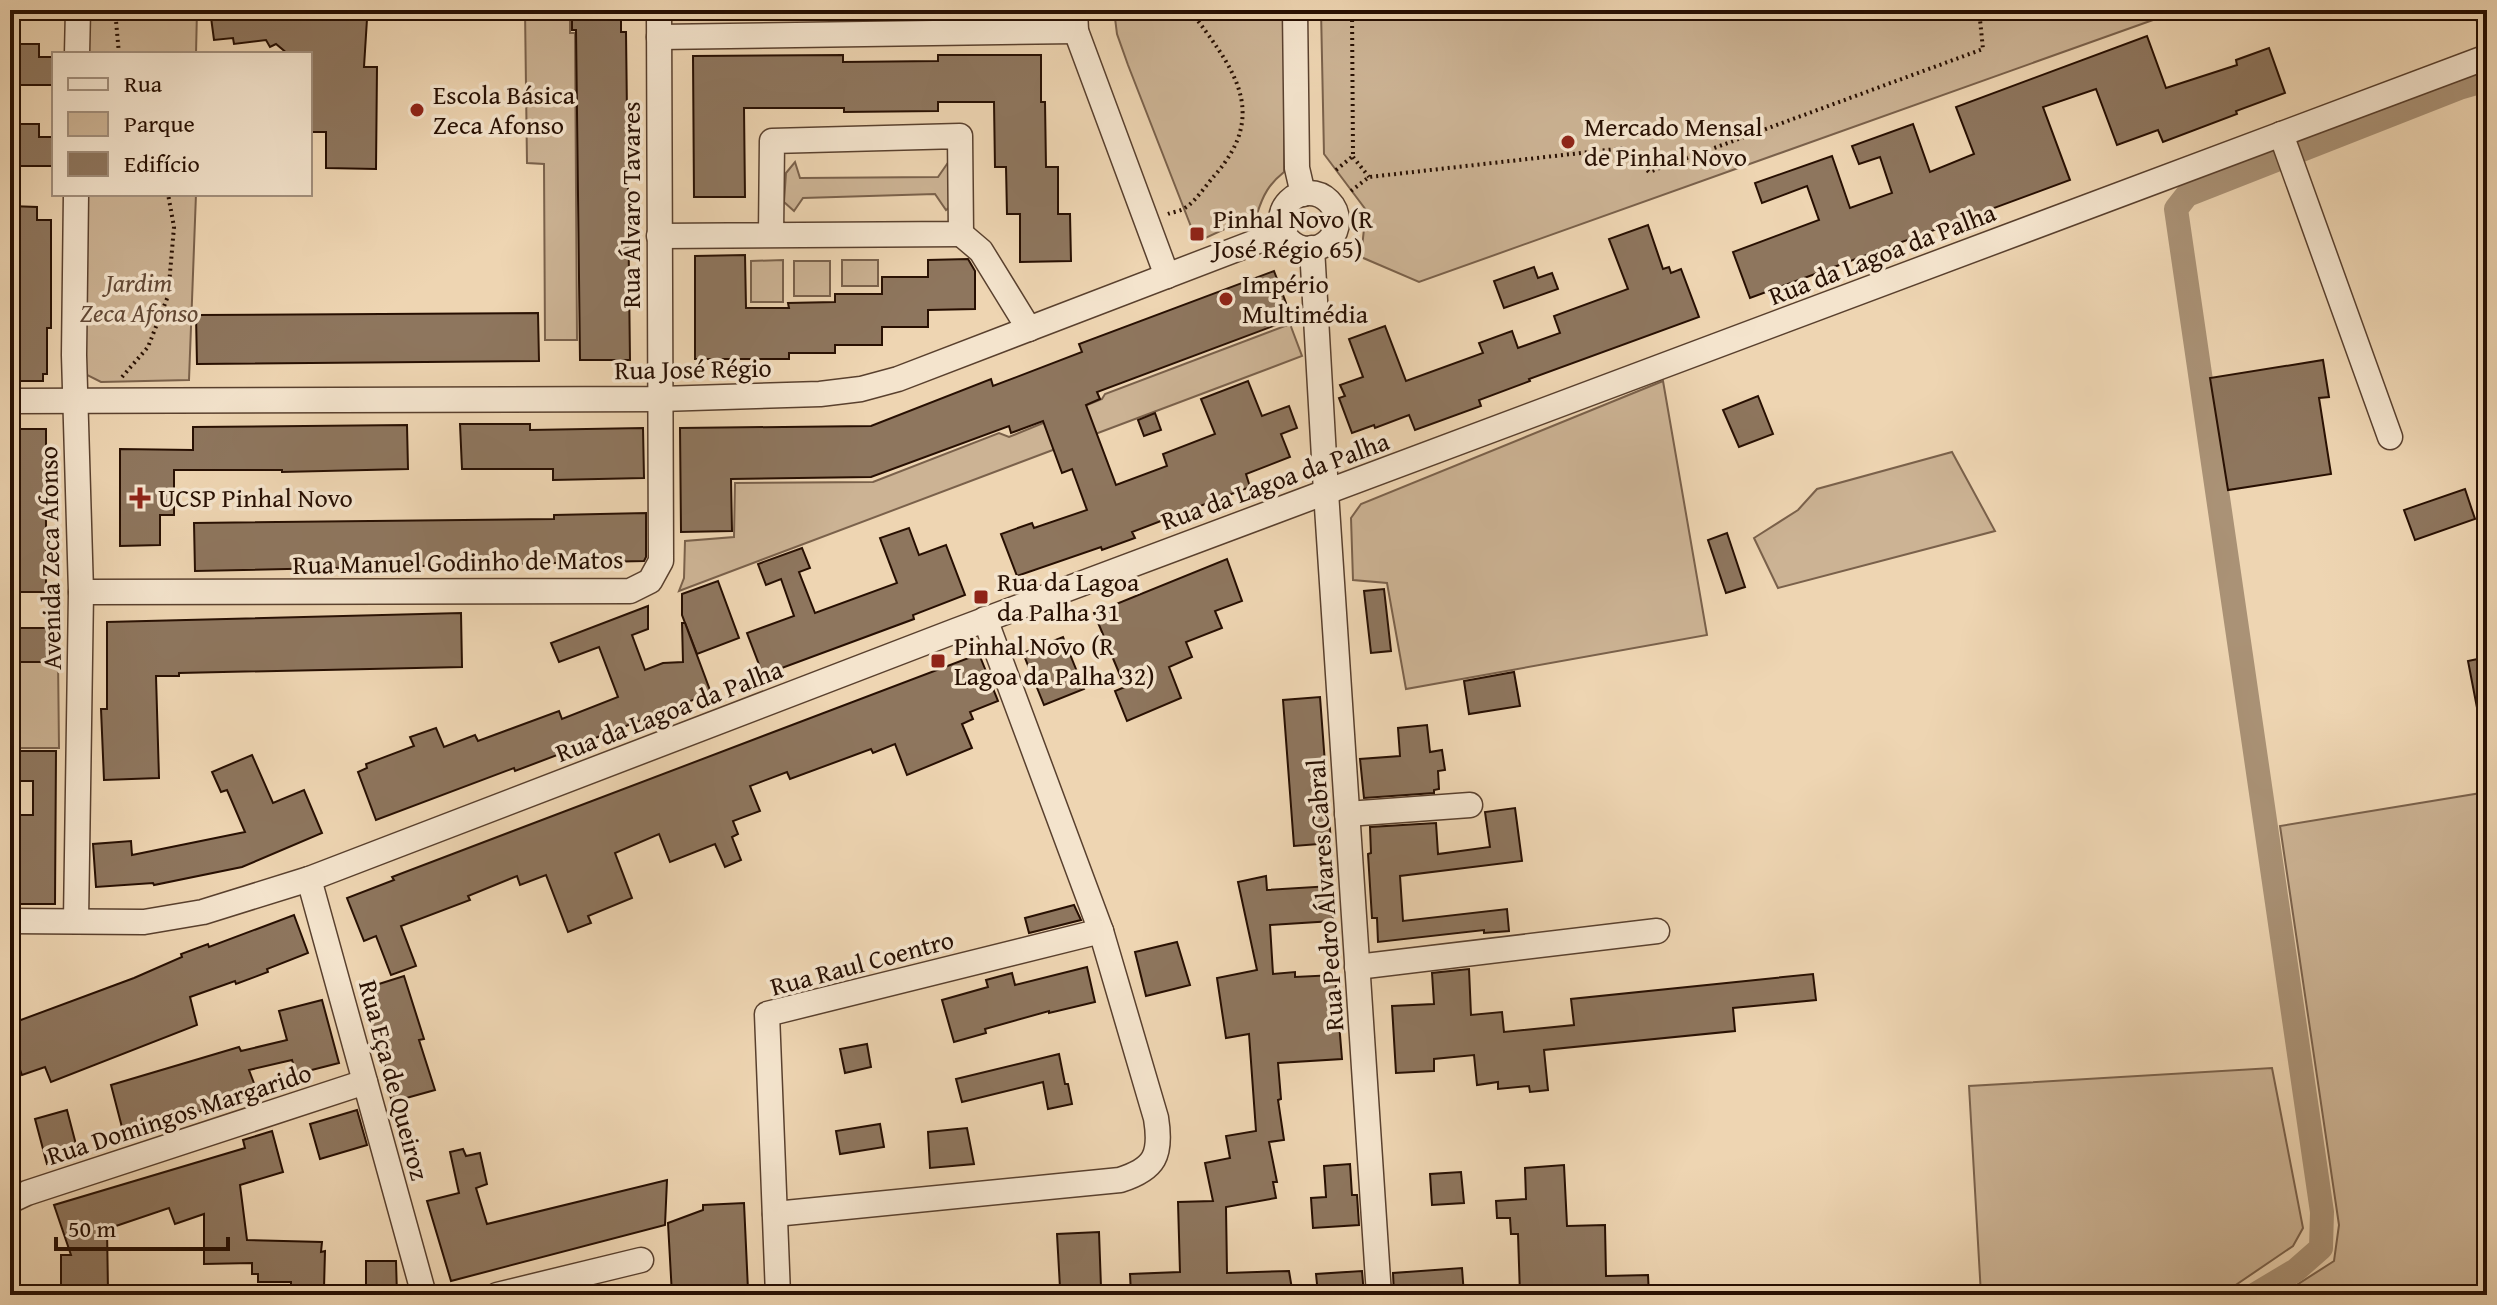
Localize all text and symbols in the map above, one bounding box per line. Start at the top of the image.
legend [52,52,312,196]
text: Rua [124,66,163,101]
place label: Escola Básica Zeca Afonso [433,75,576,144]
marker: Escola Básica Zeca Afonso [408,101,426,119]
street label: Rua Álvaro Tavares [611,101,650,309]
text: Parque [124,106,195,141]
place label: Mercado Mensal de Pinhal Novo [1584,107,1763,176]
marker: Mercado Mensal de Pinhal Novo [1559,133,1577,151]
text: Edifício [124,146,200,181]
street label: Rua da Lagoa da Palha [1763,192,2002,315]
place label: Pinhal Novo (R José Régio 65) [1210,199,1373,268]
marker: Pinhal Novo (R José Régio 65) [1188,225,1206,243]
park label: Jardim Zeca Afonso [80,263,198,332]
place label: Império Multimédia [1242,264,1369,333]
marker: Império Multimédia [1217,290,1235,308]
street label: Rua José Régio [614,348,772,389]
street label: Rua da Lagoa da Palha [1155,421,1395,540]
street label: Avenida Zeca Afonso [28,446,71,670]
place label: UCSP Pinhal Novo [158,478,353,517]
marker: UCSP Pinhal Novo [129,487,151,509]
street label: Rua Manuel Godinho de Matos [292,539,624,584]
place label: Rua da Lagoa da Palha 31 [997,562,1140,631]
marker: Rua da Lagoa da Palha 31 [972,588,990,606]
place label: Pinhal Novo (R Lagoa da Palha 32) [954,626,1155,695]
street label: Rua da Lagoa da Palha [550,649,789,772]
marker: Pinhal Novo (R Lagoa da Palha 32) [929,652,947,670]
street label: Rua Pedro Álvares Cabral [1296,758,1353,1032]
street label: Rua Raul Coentro [766,919,958,1006]
street label: Rua Eça de Queiroz [349,975,440,1184]
street label: Rua Domingos Margarido [41,1052,316,1175]
scale bar [56,1201,228,1251]
text: 50 m [68,1211,116,1246]

